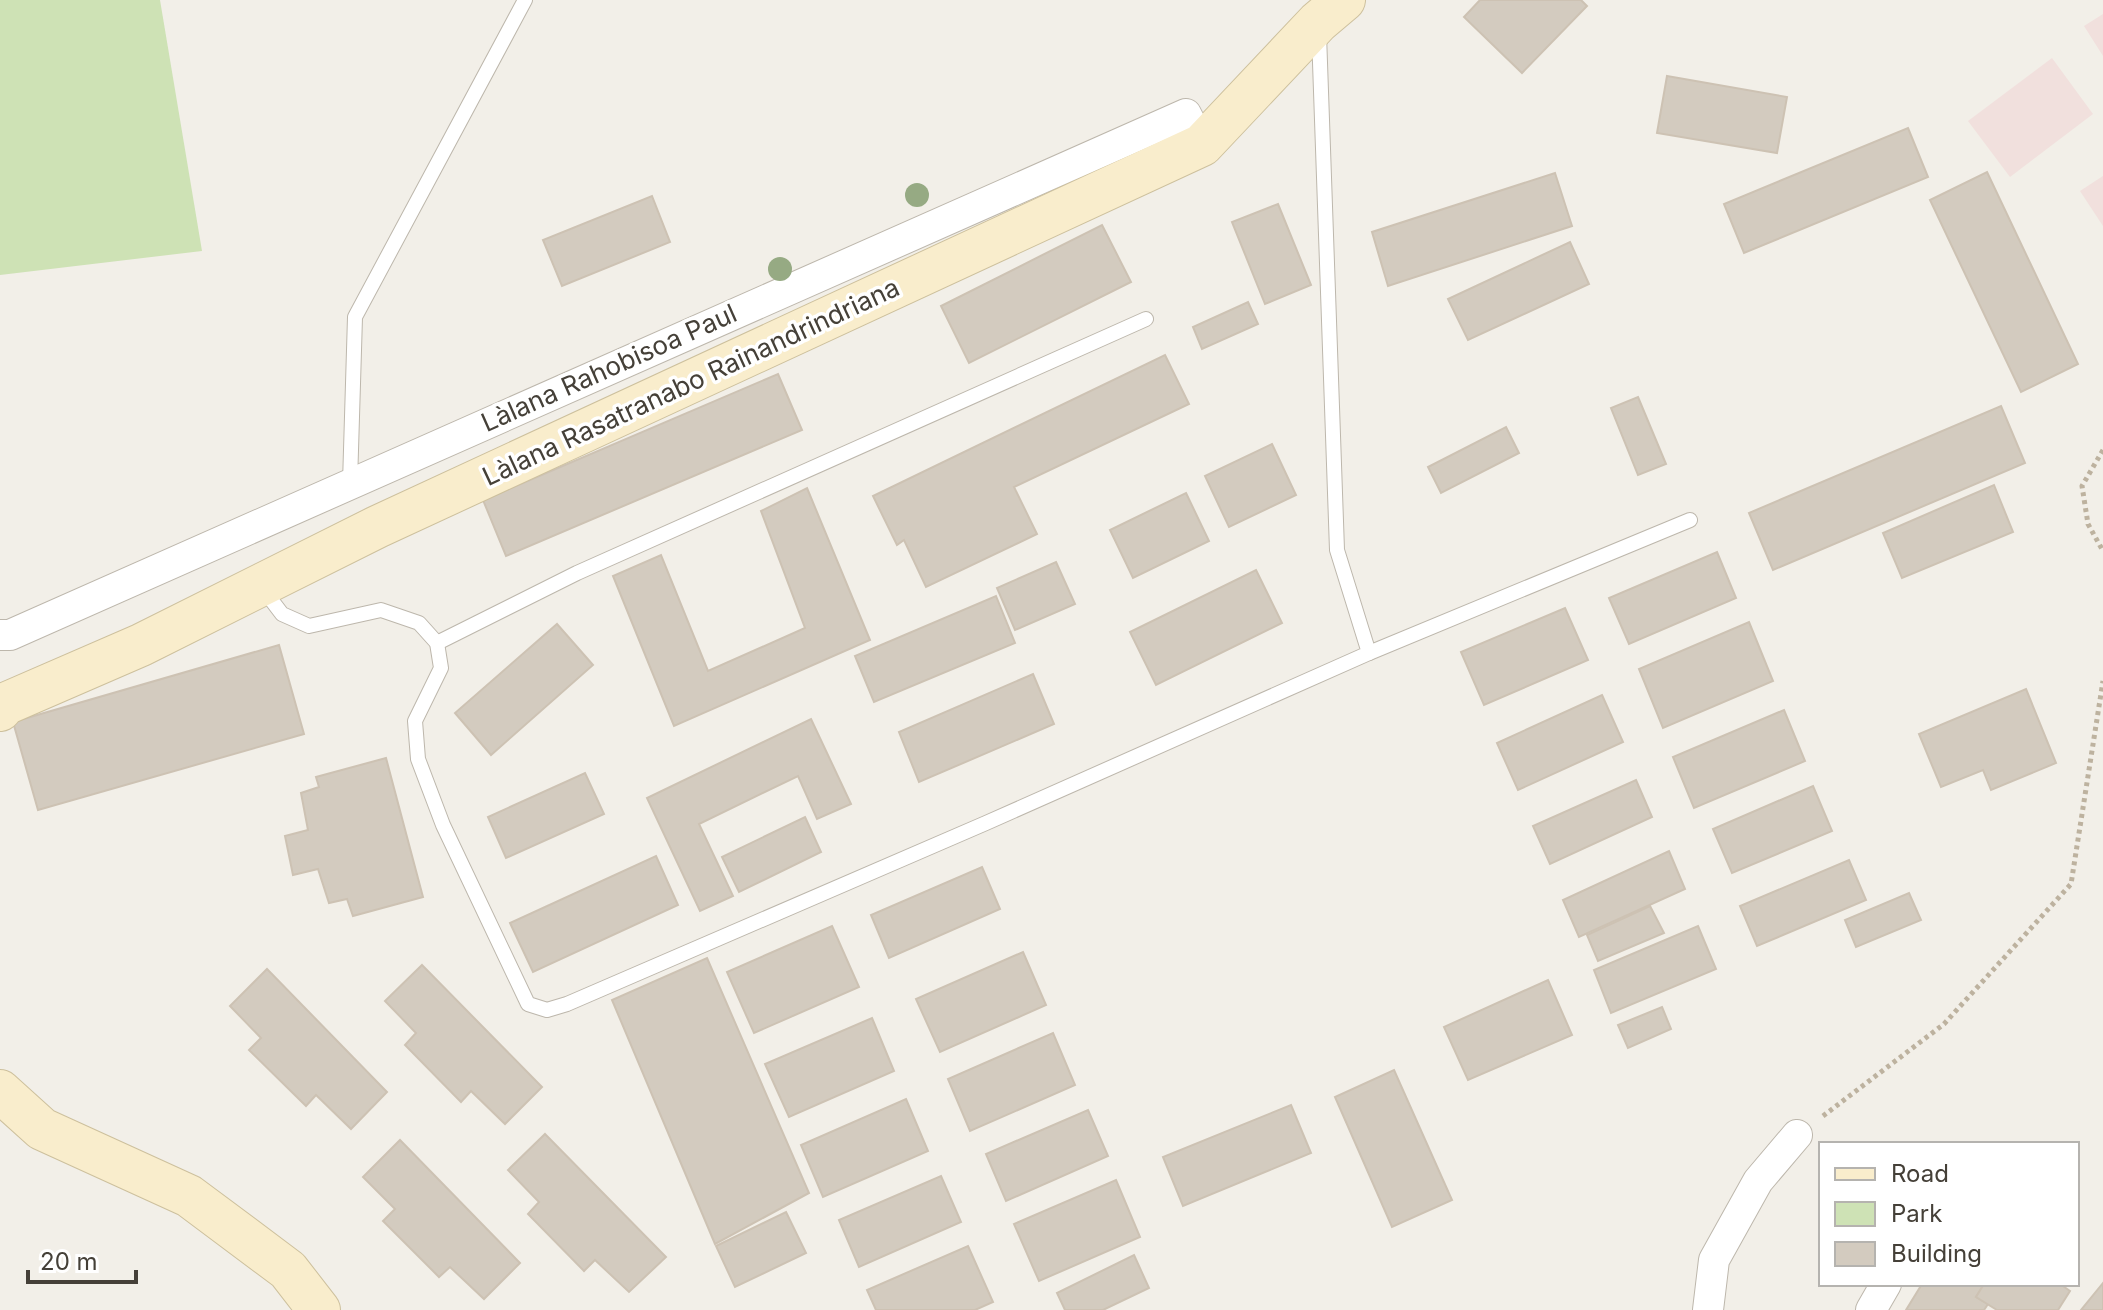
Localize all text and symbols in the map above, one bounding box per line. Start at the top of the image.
street label: Làlana Rasatranabo Rainandrindriana [477,271,904,492]
street label: Làlana Rahobisoa Paul [476,297,741,438]
legend [1819,1142,2079,1286]
text: Road [1891,1159,1949,1188]
text: Park [1891,1199,1942,1228]
scale bar [28,1234,136,1284]
text: Building [1891,1239,1982,1268]
text: 20 m [40,1247,98,1276]

